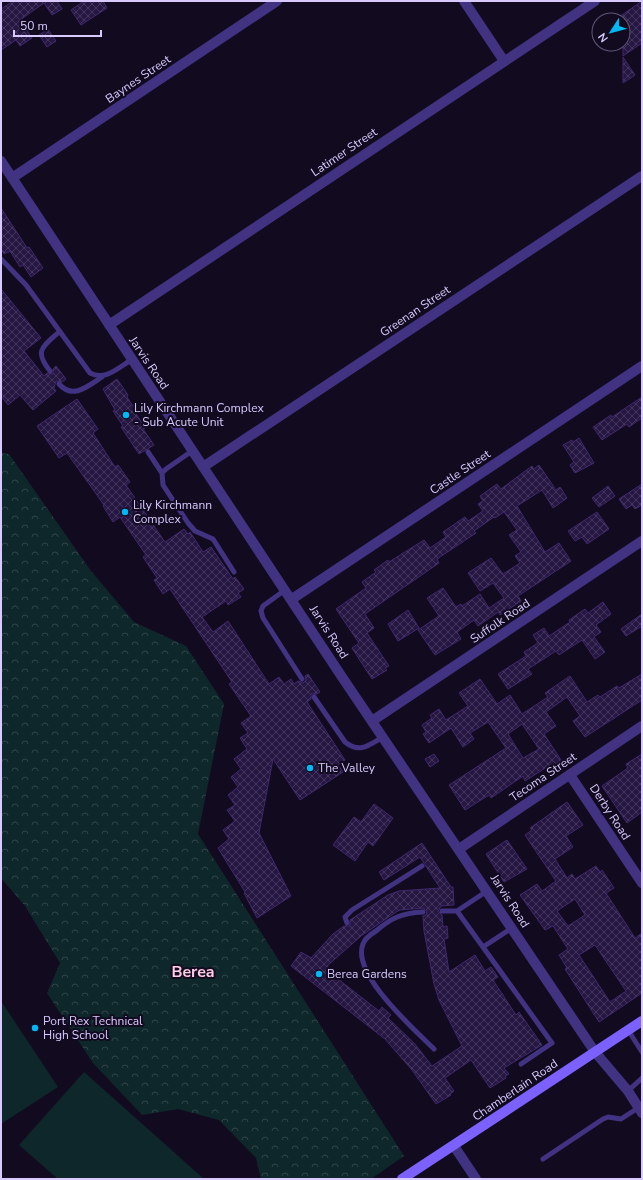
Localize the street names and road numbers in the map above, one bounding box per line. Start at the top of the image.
street label: Baynes Street [102,51,174,107]
street label: Latimer Street [308,123,381,180]
street label: Greenan Street [377,281,454,340]
street label: Jarvis Road [125,333,173,393]
street label: Castle Street [427,445,494,498]
street label: Suffolk Road [467,595,533,647]
street label: Jarvis Road [305,601,352,662]
street label: Tecoma Street [506,748,580,805]
street label: Derby Road [586,781,634,843]
street label: Jarvis Road [486,870,533,931]
street label: Chamberlain Road [469,1055,561,1125]

